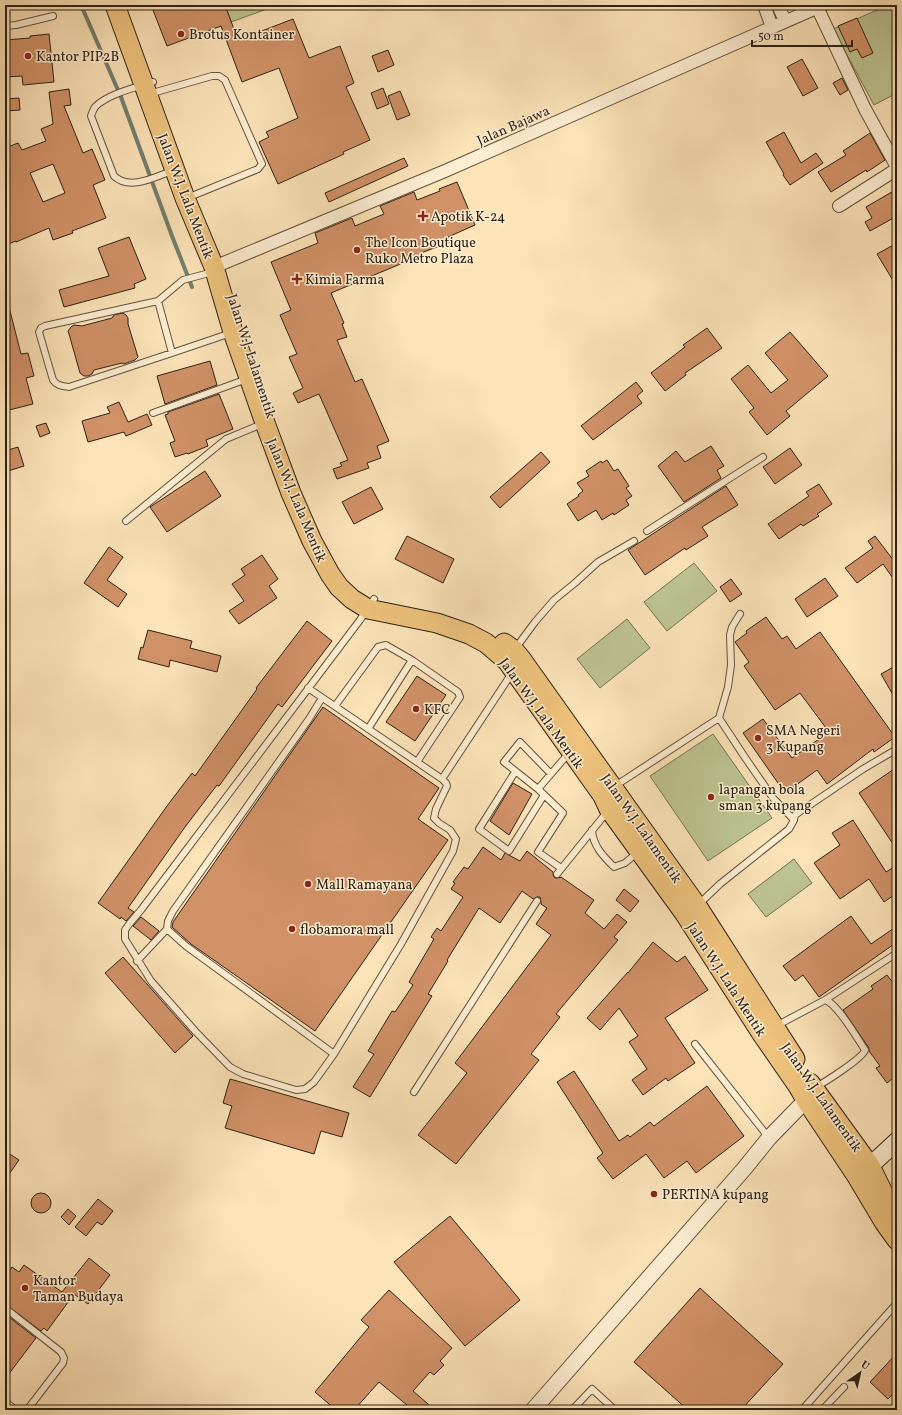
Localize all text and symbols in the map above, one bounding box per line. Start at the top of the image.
scale bar [752,22,852,48]
place label: Brotus Kontainer [189,26,294,45]
marker: Brotus Kontainer [176,29,186,39]
text: 50 m [758,29,784,45]
place label: Kantor PIP2B [36,48,119,67]
marker: Kantor PIP2B [23,51,33,61]
street label: Jalan Bajawa [474,102,553,151]
street label: Jalan W.J. Lala Mentik [152,131,217,262]
place label: Apotik K-24 [431,208,505,227]
marker: Apotik K-24 [418,211,428,221]
place label: The Icon Boutique Ruko Metro Plaza [365,234,476,269]
marker: The Icon Boutique Ruko Metro Plaza [352,245,362,255]
place label: Kimia Farma [305,271,384,290]
marker: Kimia Farma [292,274,302,284]
street label: Jalan W.J. Lalamentik [221,292,280,422]
street label: Jalan W.J. Lala Mentik [261,436,331,566]
street label: Jalan W.J. Lala Mentik [494,654,588,774]
place label: KFC [424,701,451,720]
marker: KFC [411,704,421,714]
place label: SMA Negeri 3 Kupang [766,722,840,757]
marker: SMA Negeri 3 Kupang [753,733,763,743]
street label: Jalan W.J. Lalamentik [596,770,686,888]
place label: lapangan bola sman 3 kupang [719,781,812,816]
marker: lapangan bola sman 3 kupang [706,792,716,802]
place label: Mall Ramayana [316,876,413,895]
marker: Mall Ramayana [303,879,313,889]
street label: Jalan W.J. Lala Mentik [682,919,770,1041]
place label: flobamora mall [300,921,394,940]
marker: flobamora mall [287,924,297,934]
street label: Jalan W.J. Lalamentik [776,1039,866,1157]
place label: PERTINA kupang [662,1186,769,1205]
marker: PERTINA kupang [649,1189,659,1199]
place label: Kantor Taman Budaya [33,1272,123,1307]
marker: Kantor Taman Budaya [20,1283,30,1293]
north arrow [840,1353,880,1393]
text: U [857,1358,872,1375]

